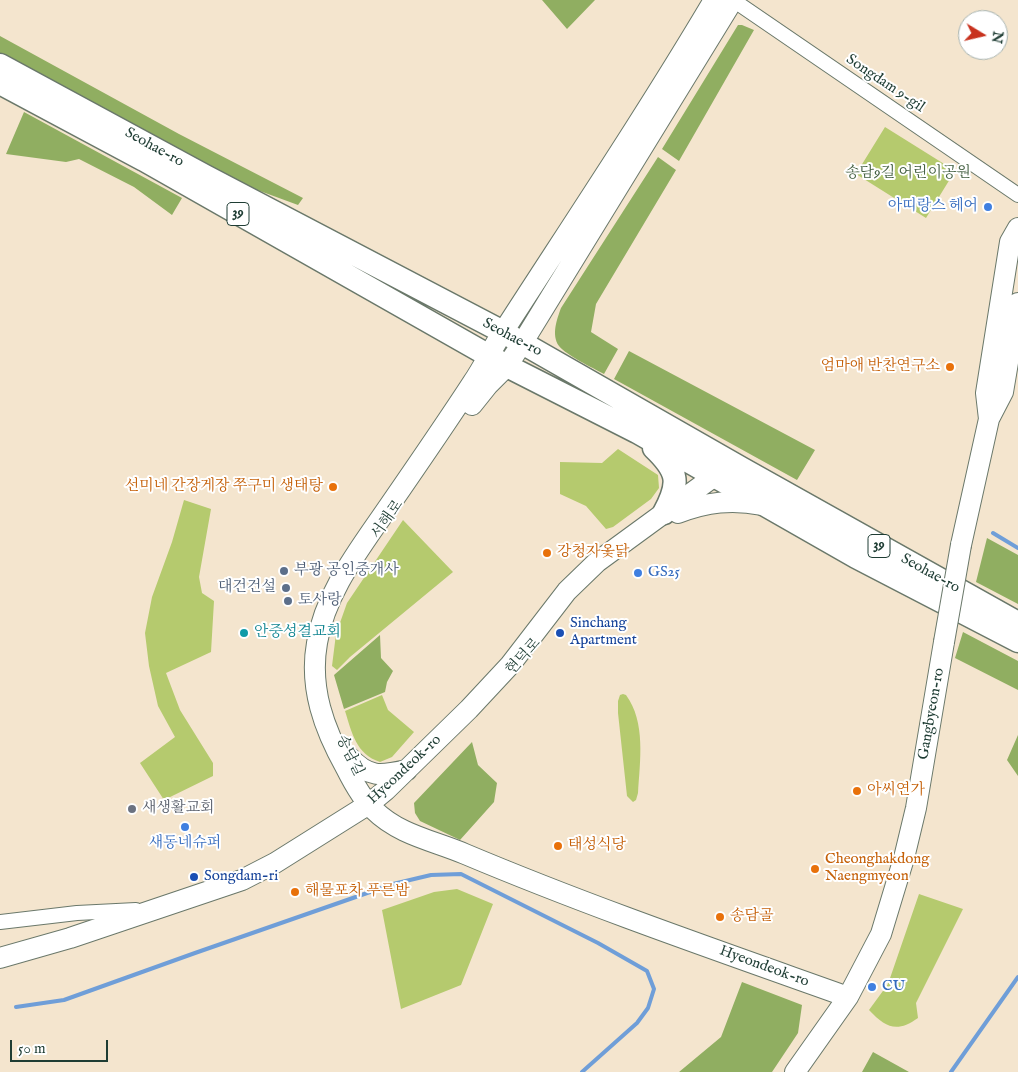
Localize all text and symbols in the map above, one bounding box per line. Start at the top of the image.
north arrow [958,10,1008,60]
text: N [987,30,1007,45]
street label: Songdam 9-gil [842,51,928,117]
street label: Seohae-ro [121,124,187,172]
park label: 송담9길 어린이공원 [845,165,971,183]
place label: 아띠랑스 헤어 [888,198,978,216]
marker: 아띠랑스 헤어 [982,201,994,213]
road number: 39 [227,202,249,225]
street label: Seohae-ro [479,315,545,361]
place label: 엄마애 반찬연구소 [821,358,940,376]
marker: 엄마애 반찬연구소 [944,361,956,373]
place label: 선미네 간장게장 쭈구미 생태탕 [125,478,323,496]
marker: 선미네 간장게장 쭈구미 생태탕 [327,481,339,493]
street label: 서해로 [368,497,408,543]
road number: 39 [868,534,890,558]
place label: 강청자옻닭 [557,544,629,562]
marker: 강청자옻닭 [541,547,553,559]
street label: Seohae-ro [897,550,963,598]
place label: 부광 공인중개사 [294,562,399,580]
place label: GS25 [648,564,680,582]
marker: 부광 공인중개사 [278,565,290,577]
marker: GS25 [632,567,644,579]
place label: 대건건설 [218,579,276,597]
marker: 대건건설 [280,582,292,594]
place label: 토사랑 [298,592,341,610]
marker: 토사랑 [282,595,294,607]
place label: Sinchang Apartment [570,615,637,650]
place label: 안중성결교회 [254,624,341,642]
marker: 안중성결교회 [238,627,250,639]
marker: Sinchang Apartment [554,627,566,639]
street label: 현덕로 [503,635,545,679]
street label: Gangbyeon-ro [915,667,949,761]
street label: Hyeondeok-ro [364,731,446,809]
street label: 송담길 [331,733,367,779]
place label: 아씨연가 [867,782,925,800]
marker: 아씨연가 [851,785,863,797]
place label: 새생활교회 [142,800,214,818]
marker: 새생활교회 [126,803,138,815]
marker: 새동네슈퍼 [179,821,191,833]
place label: 새동네슈퍼 [149,835,221,853]
place label: 태성식당 [568,837,626,855]
marker: 태성식당 [552,840,564,852]
place label: Cheonghakdong Naengmyeon [825,851,929,886]
marker: Cheonghakdong Naengmyeon [809,863,821,875]
place label: Songdam-ri [204,868,278,886]
marker: Songdam-ri [188,871,200,883]
place label: 해물포차 푸른밤 [305,883,410,901]
marker: 해물포차 푸른밤 [289,886,301,898]
place label: 송담골 [730,908,773,926]
marker: 송담골 [714,911,726,923]
street label: Hyeondeok-ro [717,942,811,992]
place label: CU [882,978,905,996]
marker: CU [866,981,878,993]
scale bar [12,1030,110,1062]
text: 50 m [18,1039,46,1058]

